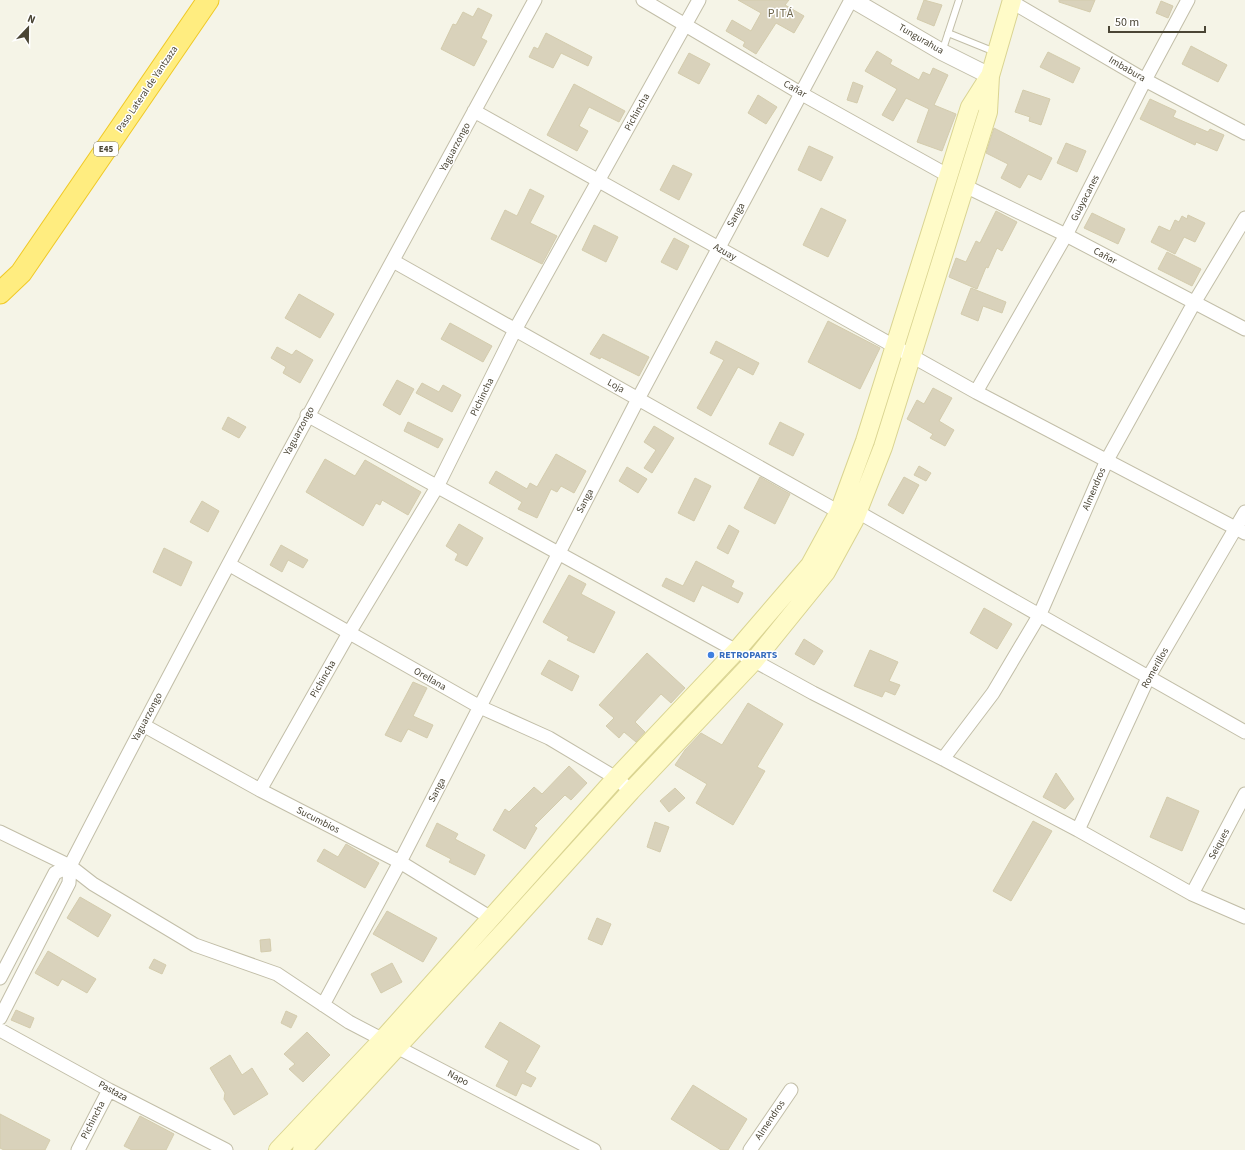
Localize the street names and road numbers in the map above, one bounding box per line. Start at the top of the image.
street label: Tungurahua [896,20,946,58]
street label: Paso Lateral de Yantzaza [113,43,181,135]
street label: Imbabura [1106,53,1148,85]
street label: Cañar [781,77,810,102]
street label: Pichincha [621,91,653,133]
street label: Yaguarzongo [436,120,474,175]
road number: E45 [94,142,118,156]
street label: Guayacanes [1067,172,1103,224]
street label: Sanga [724,200,748,230]
street label: Azuay [711,240,739,264]
street label: Cañar [1091,244,1120,268]
street label: Pichincha [467,375,497,419]
street label: Loja [605,376,627,396]
street label: Yaguarzongo [280,404,318,459]
street label: Almendros [1079,465,1109,513]
street label: Sanga [573,486,597,516]
street label: Romerillos [1138,645,1172,691]
street label: Pichincha [307,658,339,700]
street label: Orellana [411,664,449,694]
street label: Yaguarzongo [128,690,166,745]
street label: Sanga [425,775,449,805]
street label: Sucumbios [294,803,342,837]
street label: Seiques [1205,826,1233,862]
street label: Napo [445,1067,471,1089]
street label: Pastaza [96,1077,130,1105]
street label: Almendros [752,1097,788,1143]
street label: Pichincha [77,1099,109,1141]

